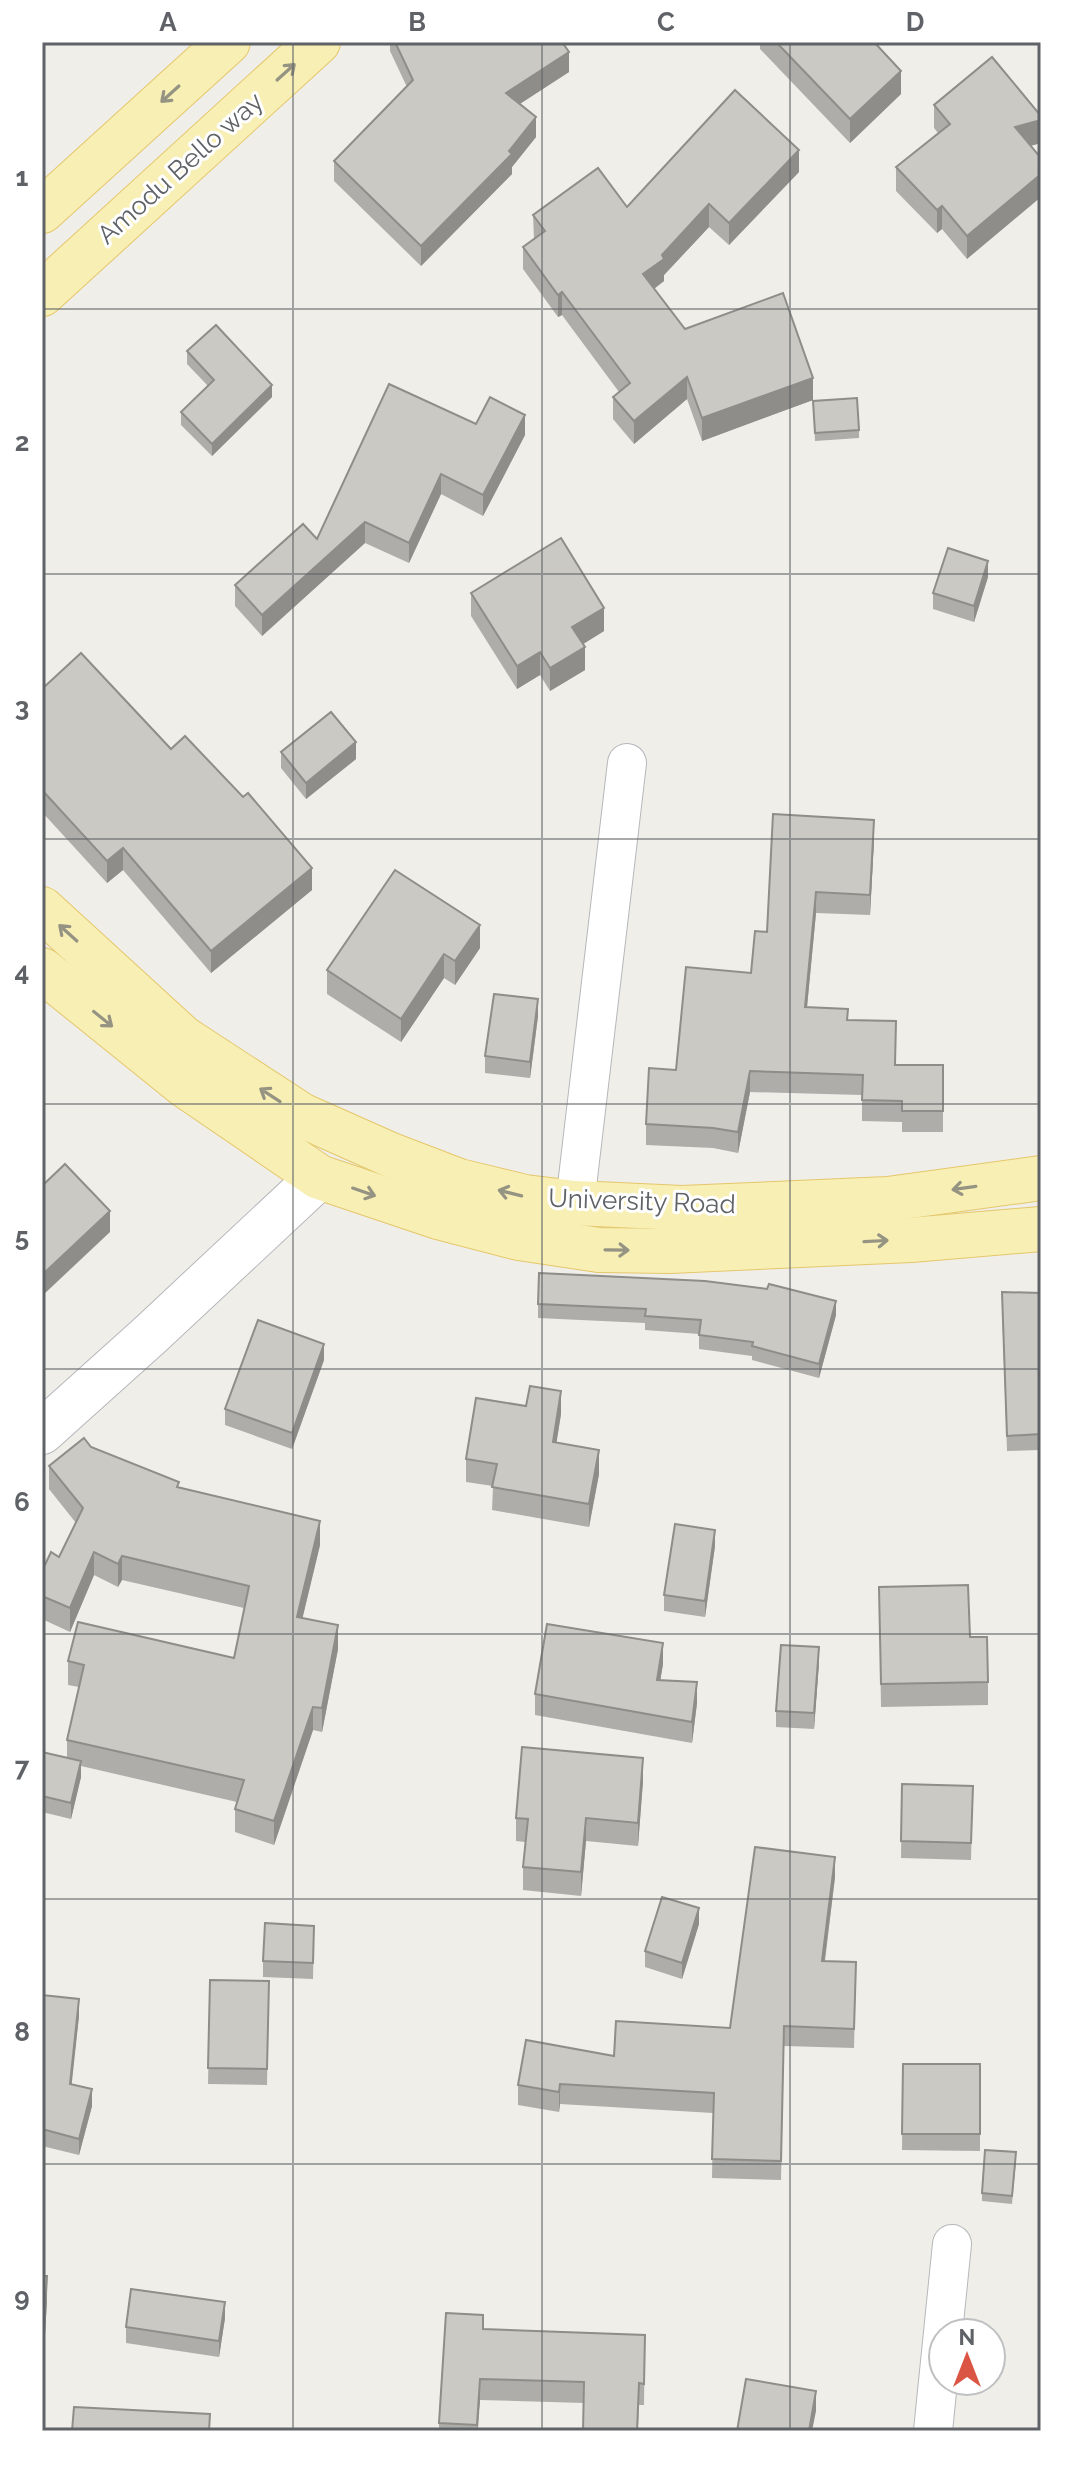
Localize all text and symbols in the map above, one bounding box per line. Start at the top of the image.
text: A [159,7,177,37]
text: B [408,7,426,37]
text: C [657,7,675,37]
text: D [906,7,924,37]
one-way arrow [275,63,295,81]
one-way arrow [161,85,181,103]
street label: Amodu Bello way [91,86,269,250]
text: 1 [16,162,29,192]
text: 2 [15,427,29,457]
text: 3 [15,692,29,722]
one-way arrow [58,923,78,942]
text: 4 [15,957,29,987]
one-way arrow [92,1010,113,1027]
one-way arrow [259,1086,282,1102]
one-way arrow [952,1181,977,1196]
street label: University Road [548,1183,736,1219]
one-way arrow [352,1185,377,1200]
one-way arrow [497,1185,523,1200]
text: 5 [15,1222,29,1252]
one-way arrow [862,1234,889,1249]
one-way arrow [603,1243,630,1258]
text: 6 [14,1487,30,1517]
text: 7 [15,1752,30,1782]
text: 8 [14,2017,30,2047]
text: 9 [14,2282,30,2312]
north arrow [927,2317,1007,2397]
text: N [959,2324,975,2350]

